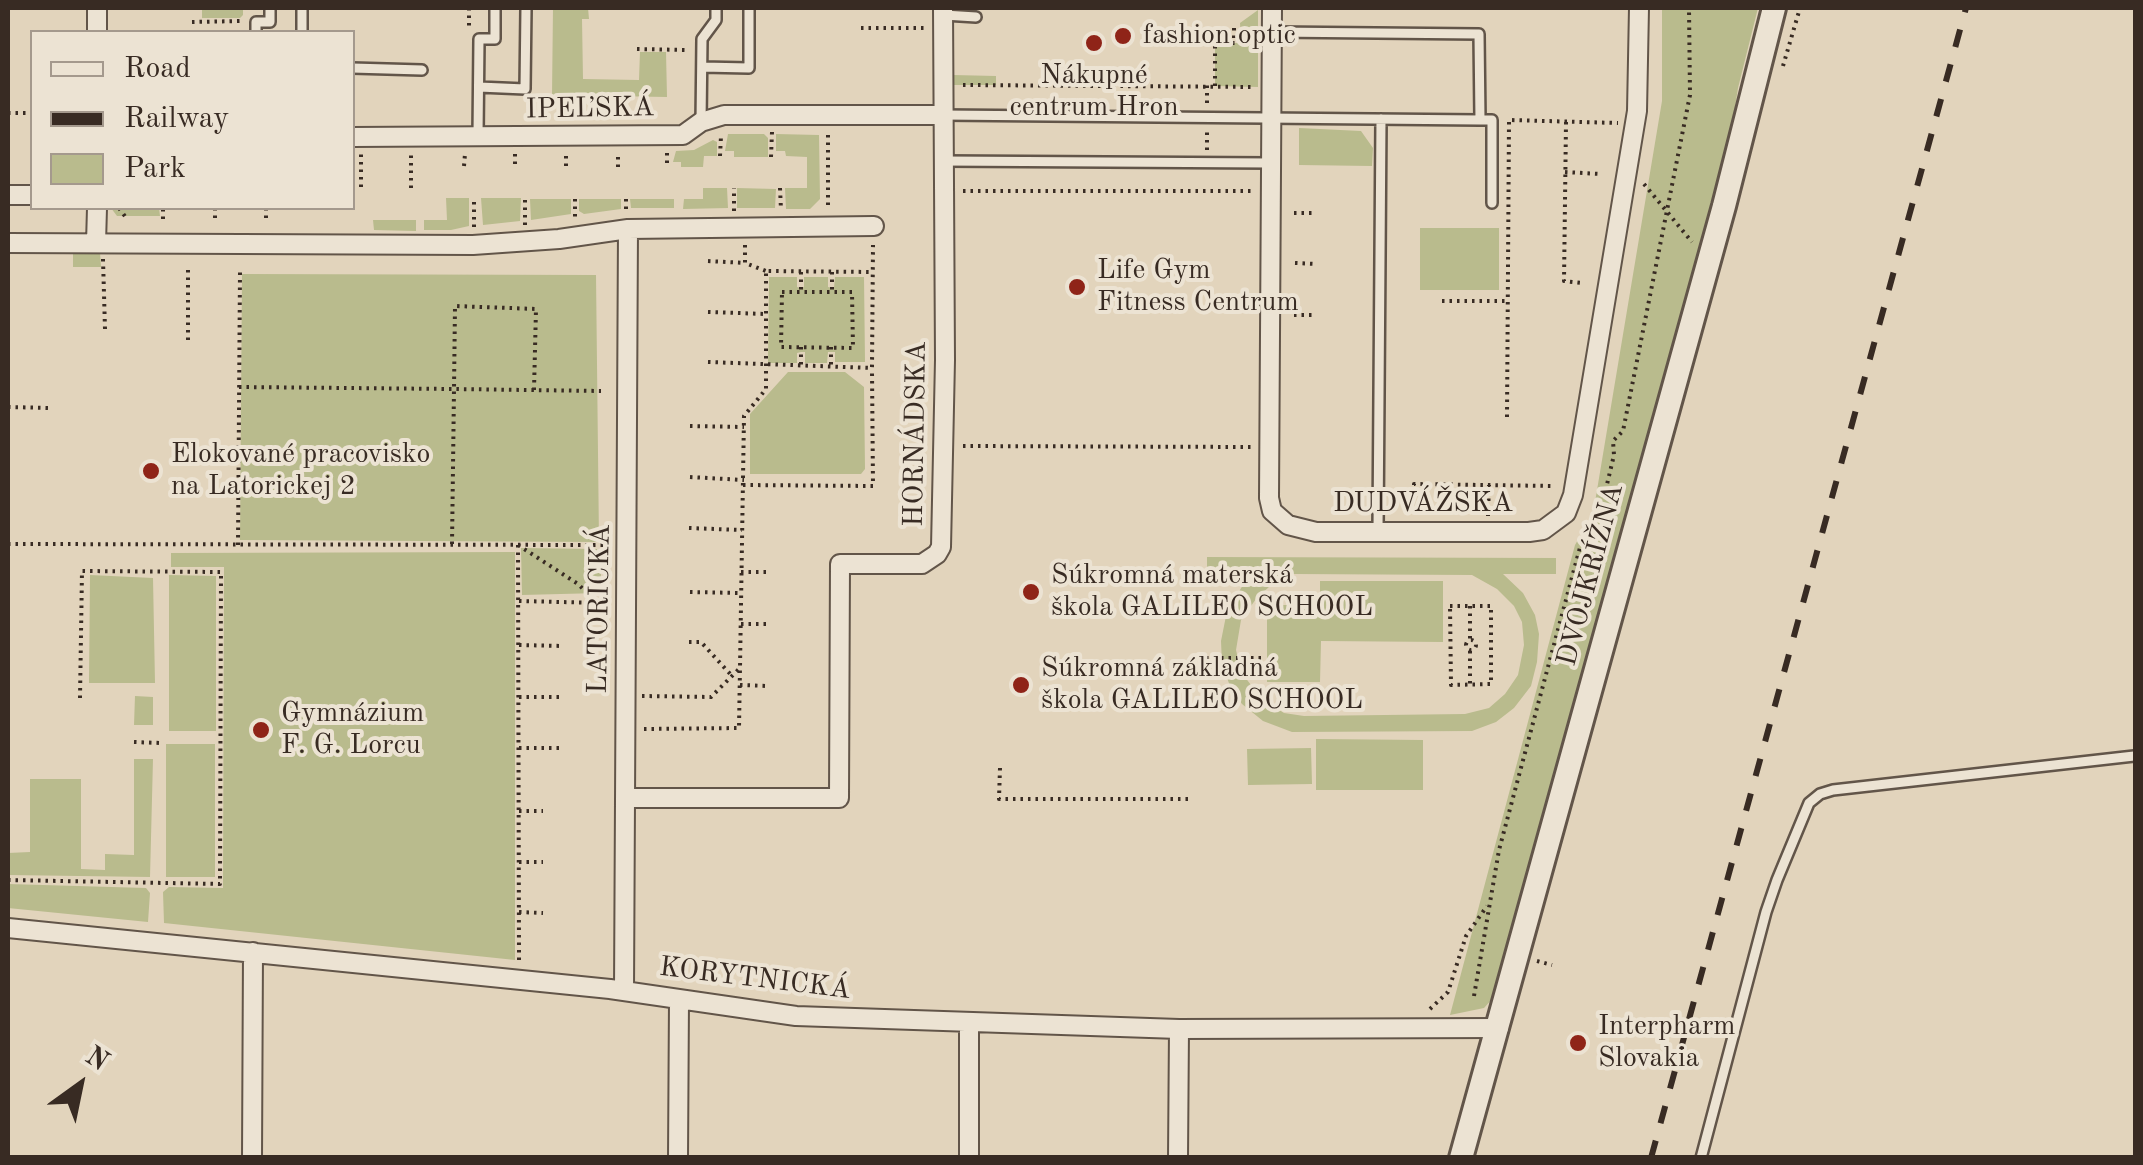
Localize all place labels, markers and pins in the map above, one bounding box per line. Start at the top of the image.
place label: fashion optic [1143,19,1296,53]
marker: fashion optic [1112,25,1134,47]
marker: Nákupné centrum Hron [1083,32,1105,54]
place label: Nákupné centrum Hron [1009,59,1179,125]
place label: Life Gym Fitness Centrum [1097,254,1299,320]
marker: Life Gym Fitness Centrum [1066,276,1088,298]
place label: Elokované pracovisko na Latorickej 2 [171,438,430,504]
marker: Elokované pracovisko na Latorickej 2 [140,460,162,482]
place label: Súkromná materská škola GALILEO SCHOOL [1051,559,1373,625]
marker: Súkromná materská škola GALILEO SCHOOL [1020,581,1042,603]
place label: Súkromná základná škola GALILEO SCHOOL [1041,652,1363,718]
marker: Súkromná základná škola GALILEO SCHOOL [1010,674,1032,696]
place label: Gymnázium F. G. Lorcu [281,697,424,763]
marker: Gymnázium F. G. Lorcu [250,719,272,741]
place label: Interpharm Slovakia [1598,1010,1736,1076]
marker: Interpharm Slovakia [1567,1032,1589,1054]

